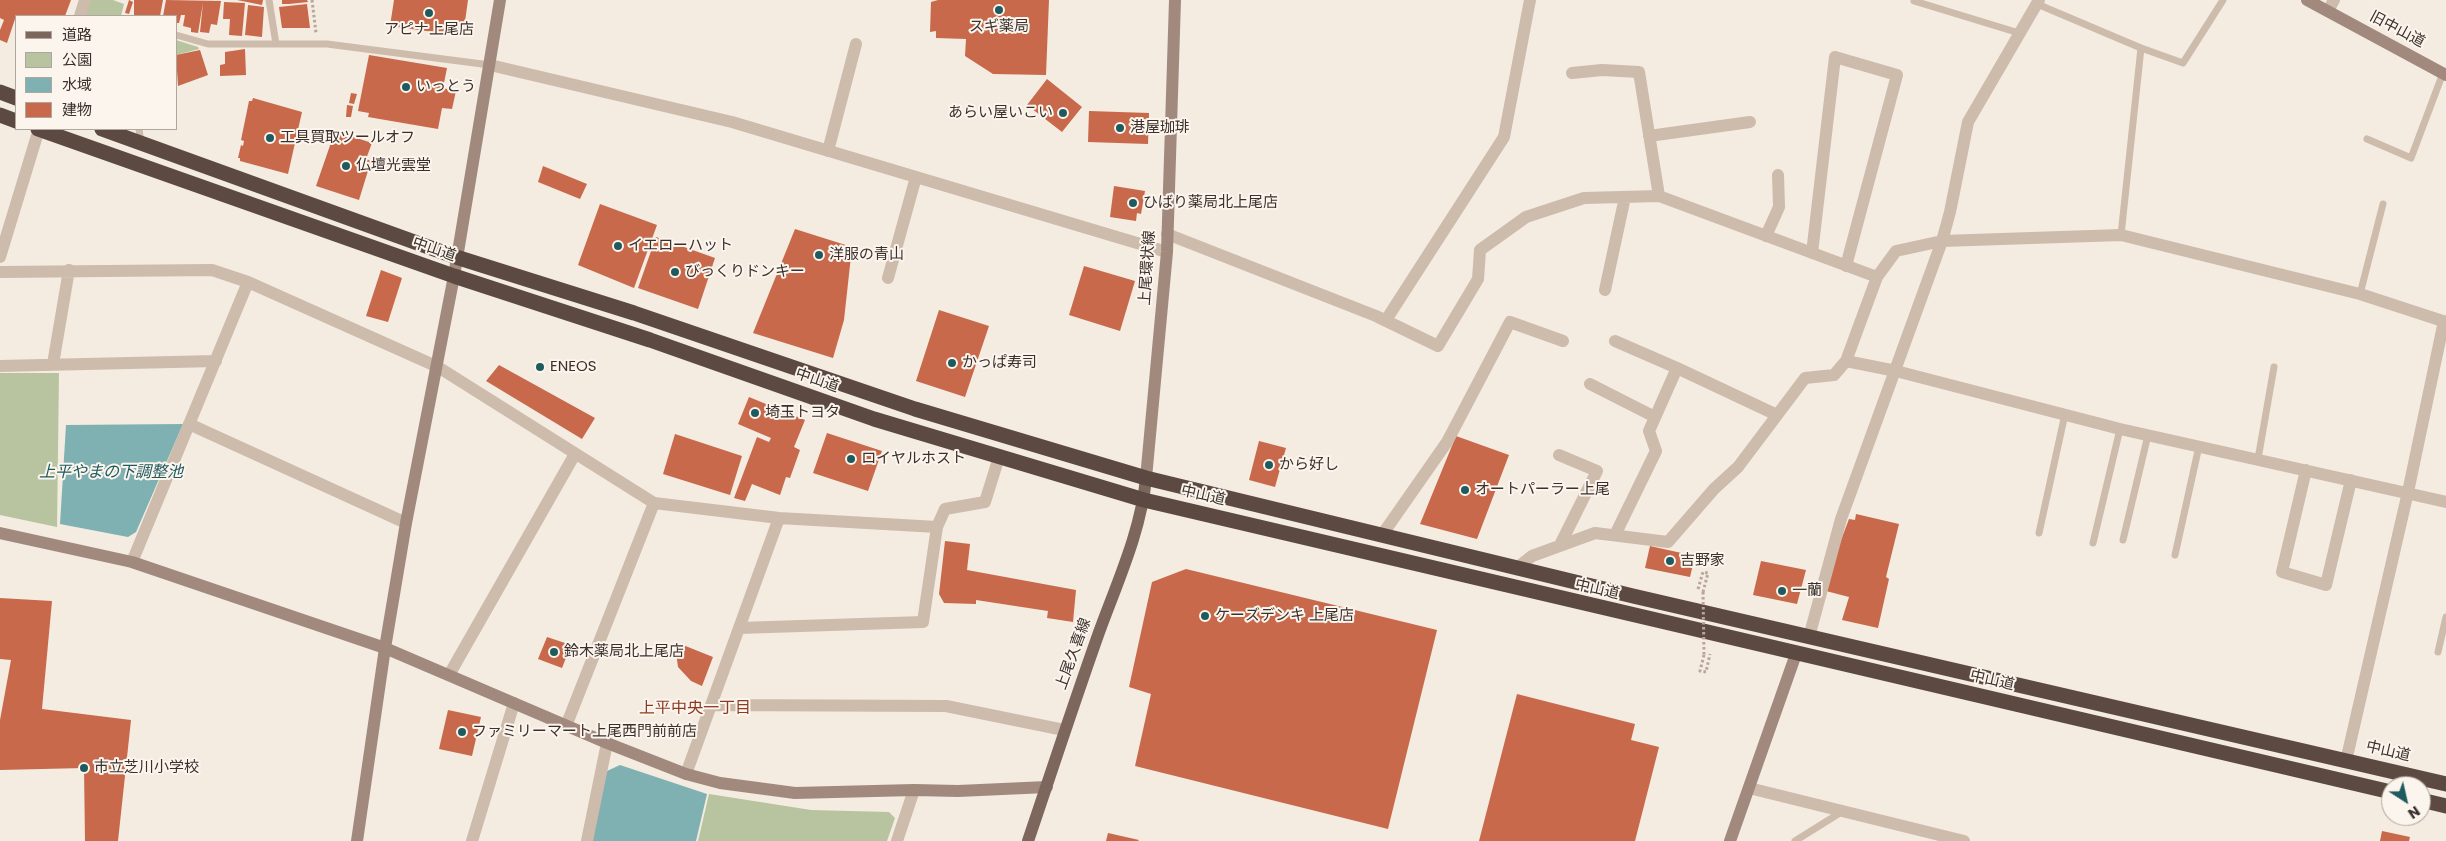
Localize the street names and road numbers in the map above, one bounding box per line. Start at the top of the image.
street label: 旧中山道 [2366,8,2428,52]
street label: 上尾環状線 [1136,230,1160,306]
street label: 中山道 [410,234,458,266]
street label: 中山道 [793,365,841,397]
street label: 中山道 [1179,482,1227,510]
street label: 中山道 [1573,576,1621,604]
street label: 上尾久喜線 [1053,616,1095,692]
street label: 中山道 [1968,667,2016,695]
street label: 中山道 [2364,738,2412,766]

